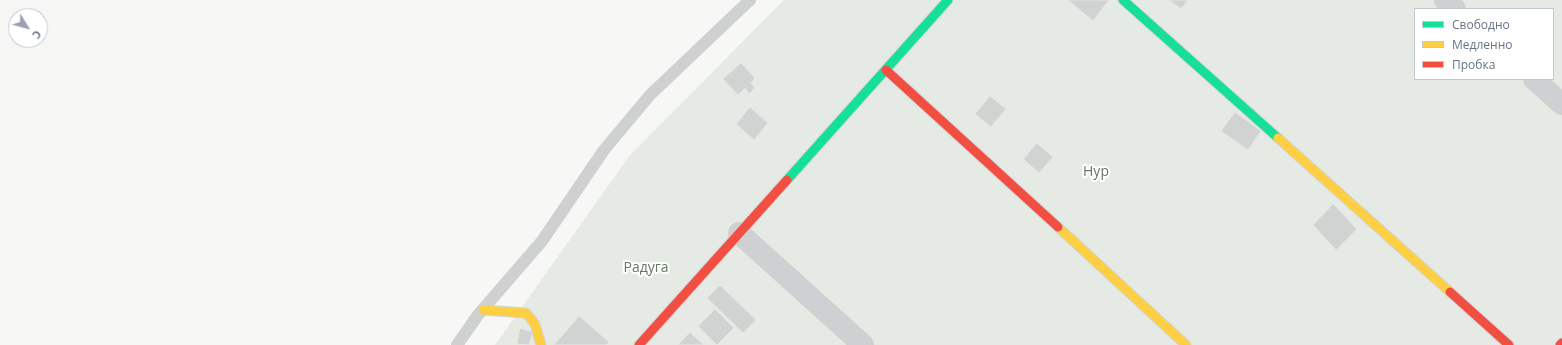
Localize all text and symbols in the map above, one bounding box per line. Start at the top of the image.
north arrow [8,8,48,48]
legend [1414,8,1554,80]
text: Свободно [1452,16,1510,33]
text: С [29,28,45,42]
text: Медленно [1452,36,1512,53]
text: Пробка [1452,56,1495,73]
park label: Нур [1083,164,1109,180]
park label: Радуга [623,260,669,276]

